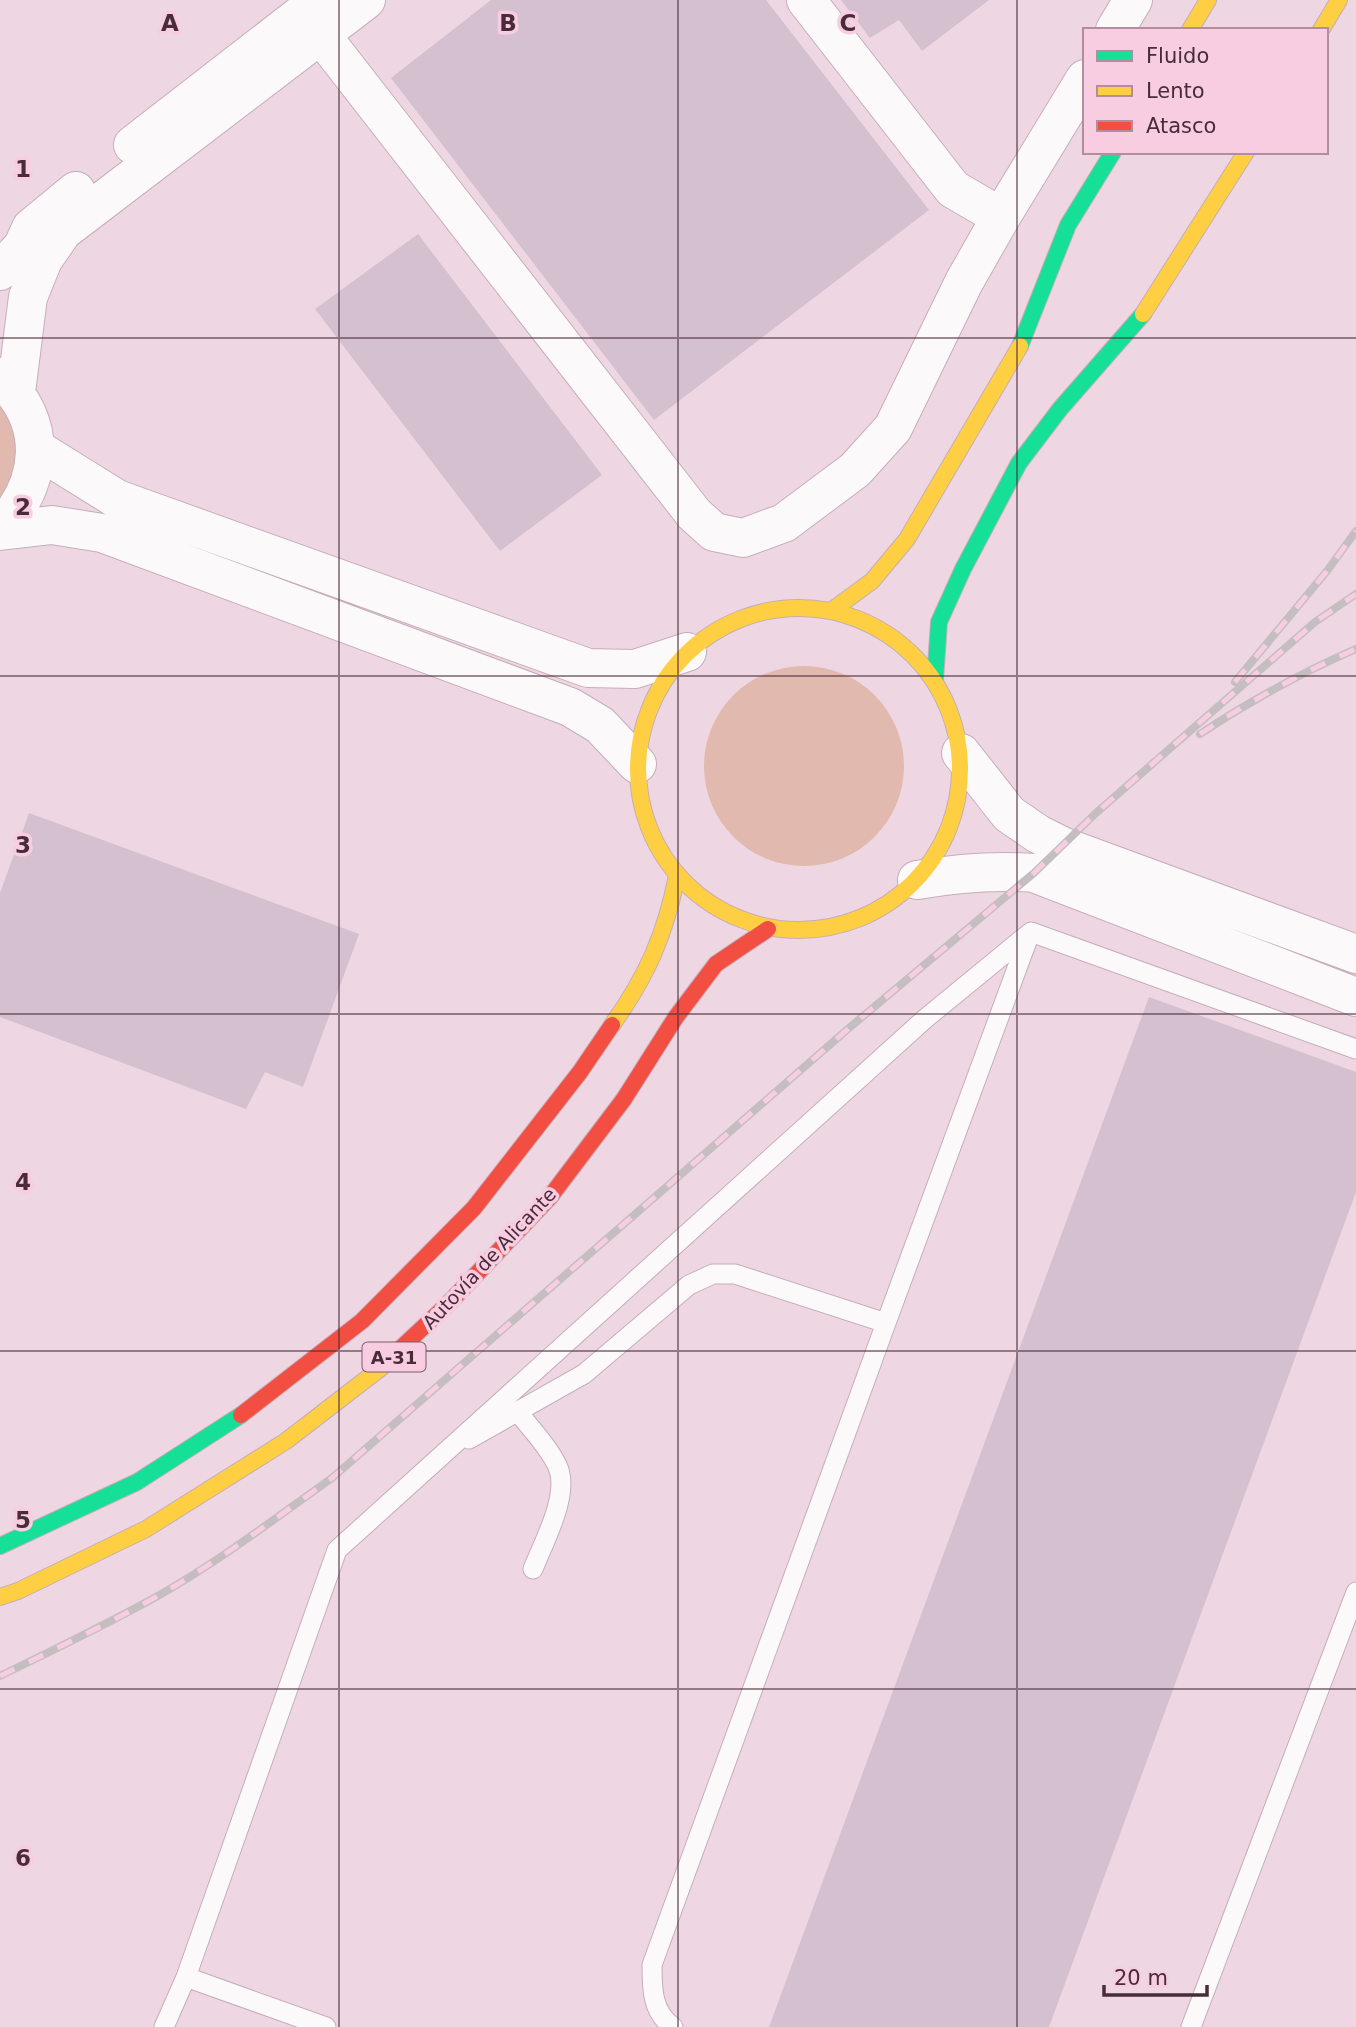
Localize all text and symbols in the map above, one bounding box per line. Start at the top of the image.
text: A [161,10,179,36]
text: B [499,10,517,36]
text: C [840,10,856,36]
legend [1083,28,1328,154]
text: Fluido [1146,44,1209,68]
text: Lento [1146,79,1205,103]
text: Atasco [1146,114,1216,138]
text: 1 [15,156,31,182]
text: 2 [15,494,31,520]
text: 3 [15,832,31,858]
text: 4 [15,1169,31,1195]
street label: Autovía de Alicante [418,1183,560,1333]
road number: A-31 [362,1342,426,1372]
text: 5 [15,1507,31,1533]
text: 6 [15,1845,31,1871]
scale bar [1104,1954,1207,1998]
text: 20 m [1114,1966,1168,1990]

